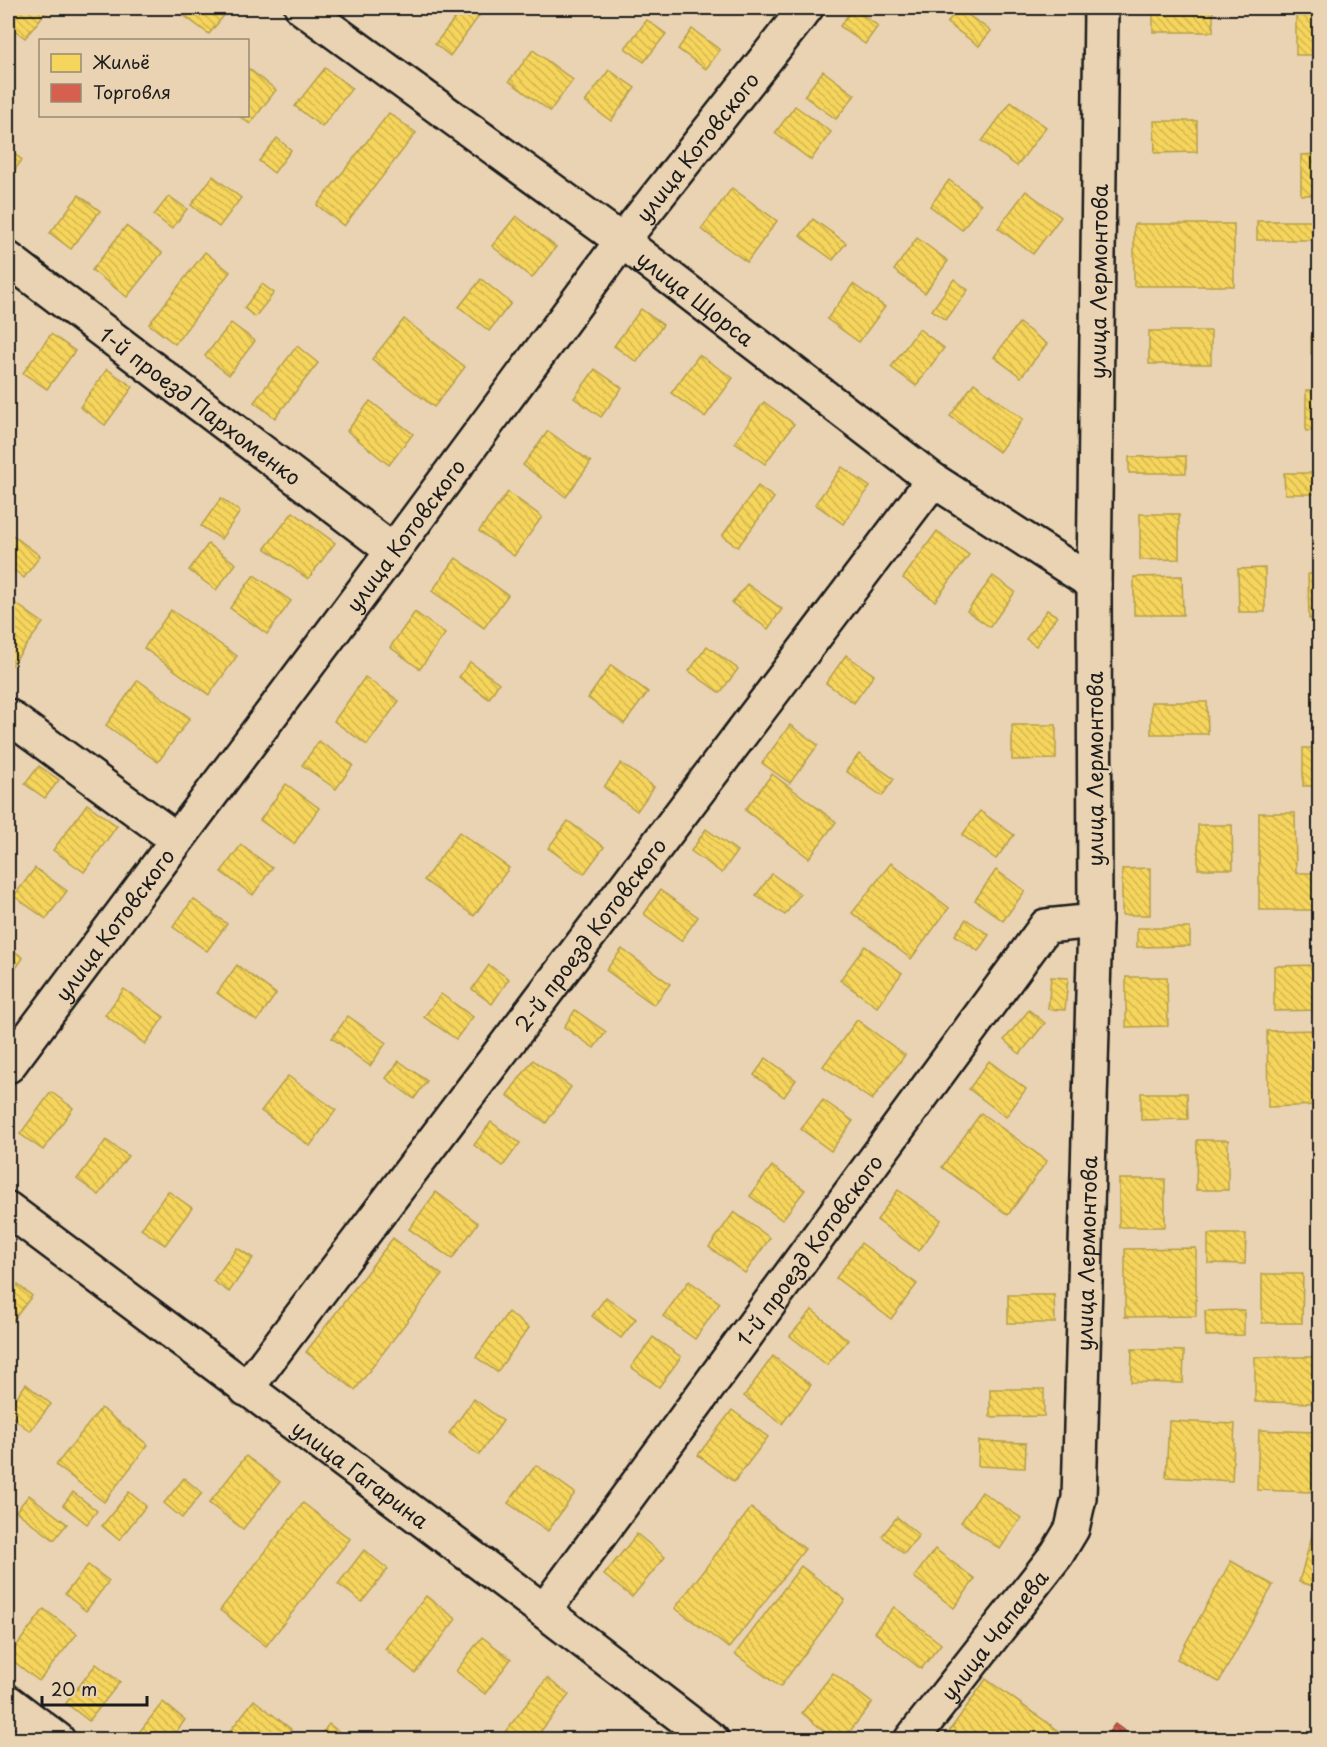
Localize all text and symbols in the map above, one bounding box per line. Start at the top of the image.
legend [39,39,249,117]
text: Жильё [92,48,150,75]
street label: улица Котовского [627,64,766,228]
text: Торговля [93,78,171,105]
street label: улица Лермонтова [1080,184,1115,379]
street label: улица Щорса [630,242,761,353]
street label: 1-й проезд Пархоменко [93,318,309,492]
street label: улица Котовского [337,452,472,618]
street label: улица Лермонтова [1078,671,1110,867]
street label: 2-й проезд Котовского [506,830,674,1038]
street label: улица Котовского [46,841,182,1007]
street label: 1-й проезд Котовского [728,1147,890,1352]
street label: улица Лермонтова [1067,1155,1104,1352]
street label: улица Гагарина [286,1412,437,1536]
street label: улица Чапаева [932,1562,1055,1707]
scale bar [42,1669,147,1707]
text: 20 m [51,1675,97,1702]

